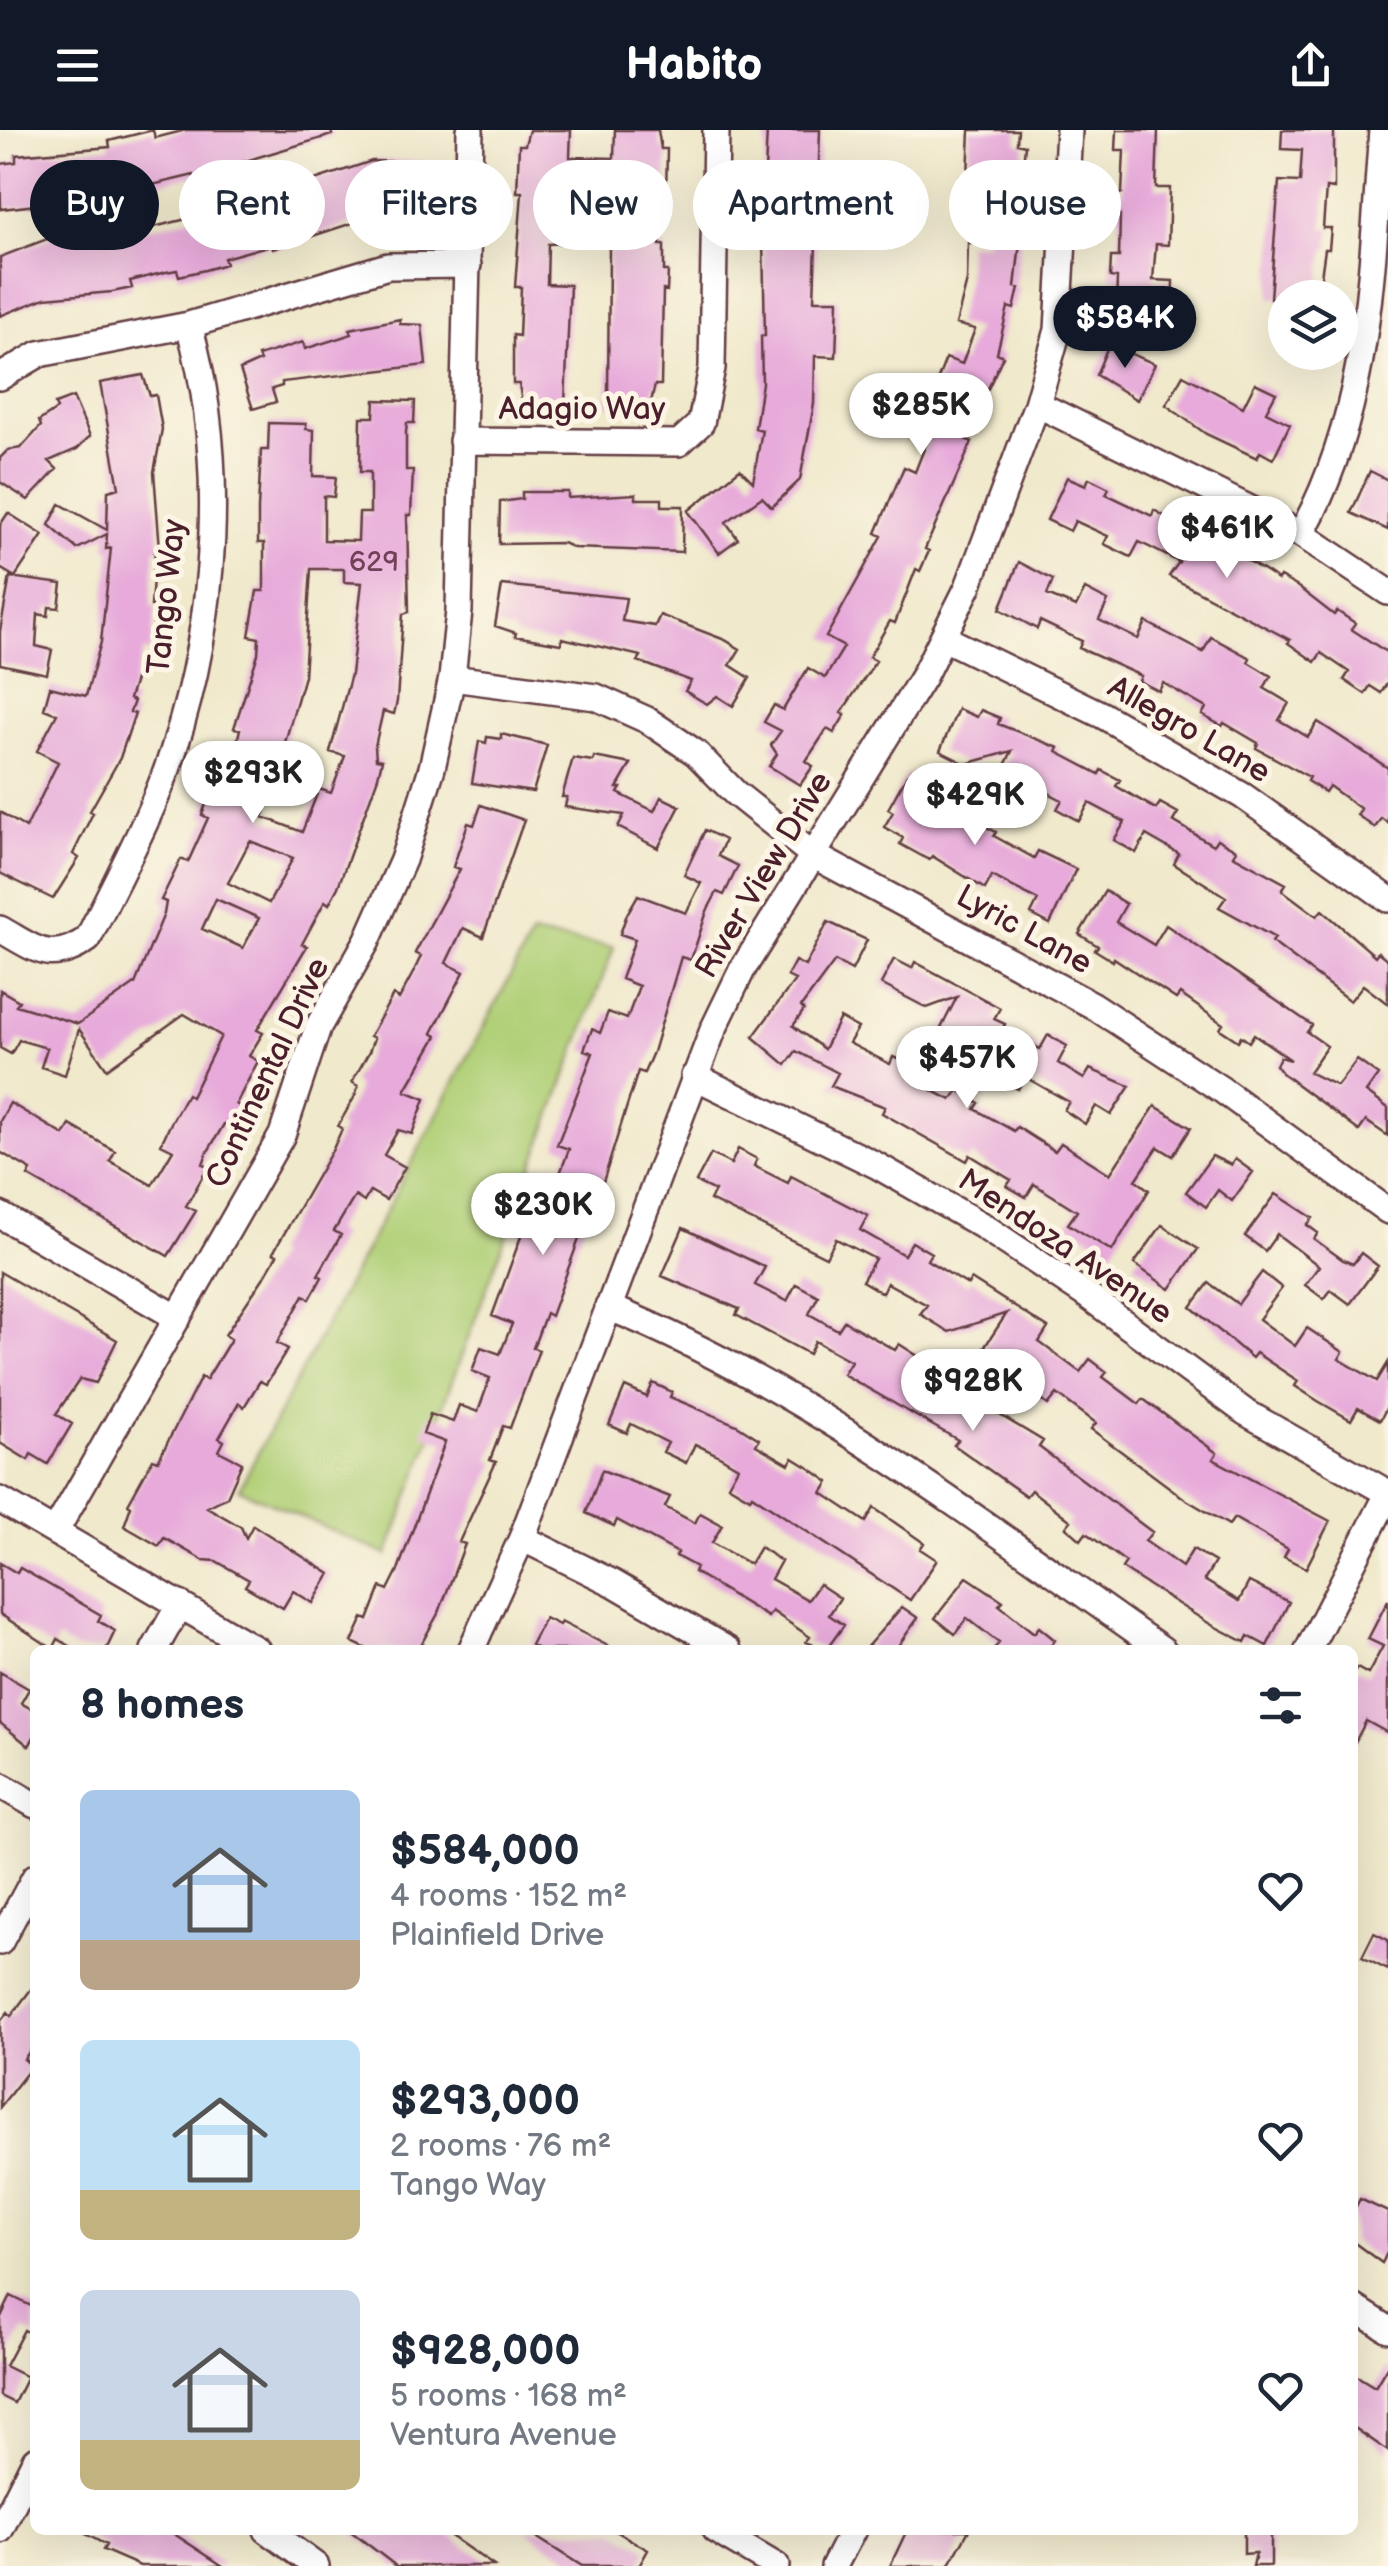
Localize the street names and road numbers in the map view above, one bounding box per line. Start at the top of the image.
street label: Adagio Way [499,390,666,429]
street label: Tango Way [139,517,195,677]
street label: Allegro Lane [1101,668,1277,792]
street label: River View Drive [687,765,841,985]
street label: Lyric Lane [949,877,1099,983]
street label: Continental Drive [198,952,338,1194]
street label: Mendoza Avenue [950,1161,1180,1333]

